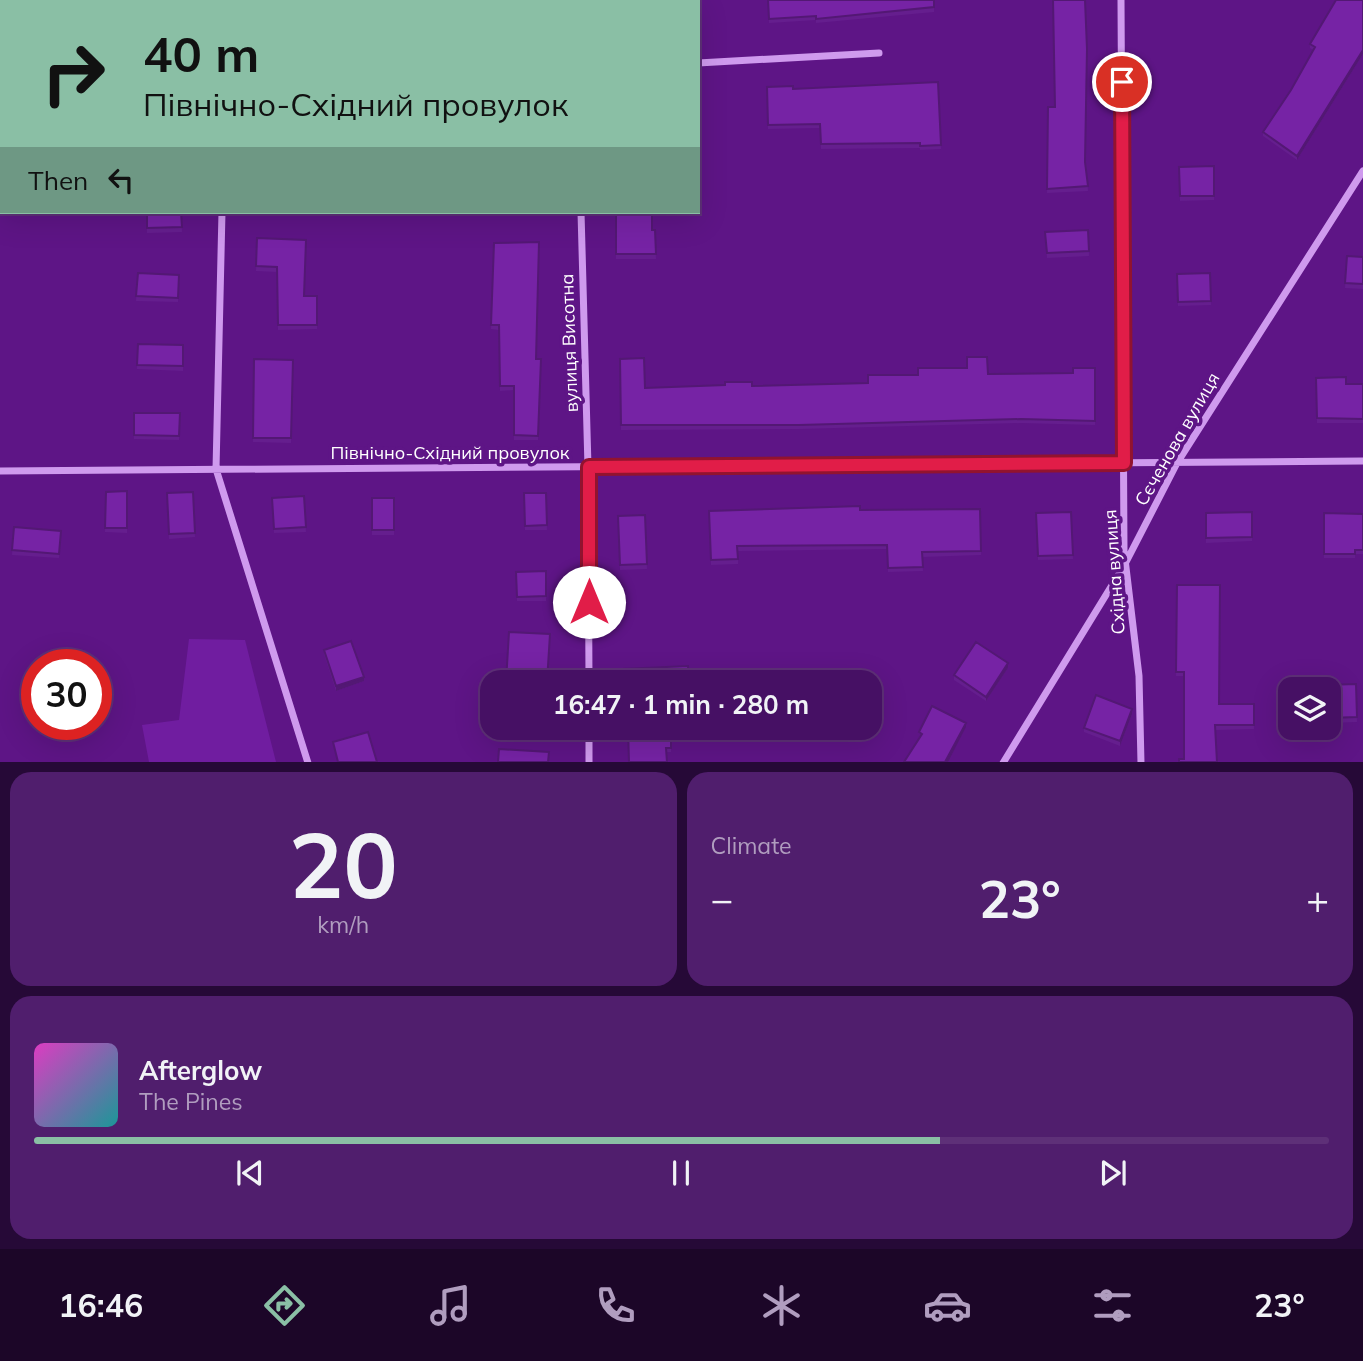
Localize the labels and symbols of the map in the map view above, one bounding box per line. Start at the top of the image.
pin [1092,52,1152,112]
street label: вулиця Висотна [555,273,583,413]
street label: Сєченова вулиця [1130,368,1224,510]
street label: Північно-Східний провулок [330,441,570,464]
street label: Східна вулиця [1098,509,1130,635]
position arrow [552,565,626,639]
speed limit sign: 30 [21,649,112,740]

